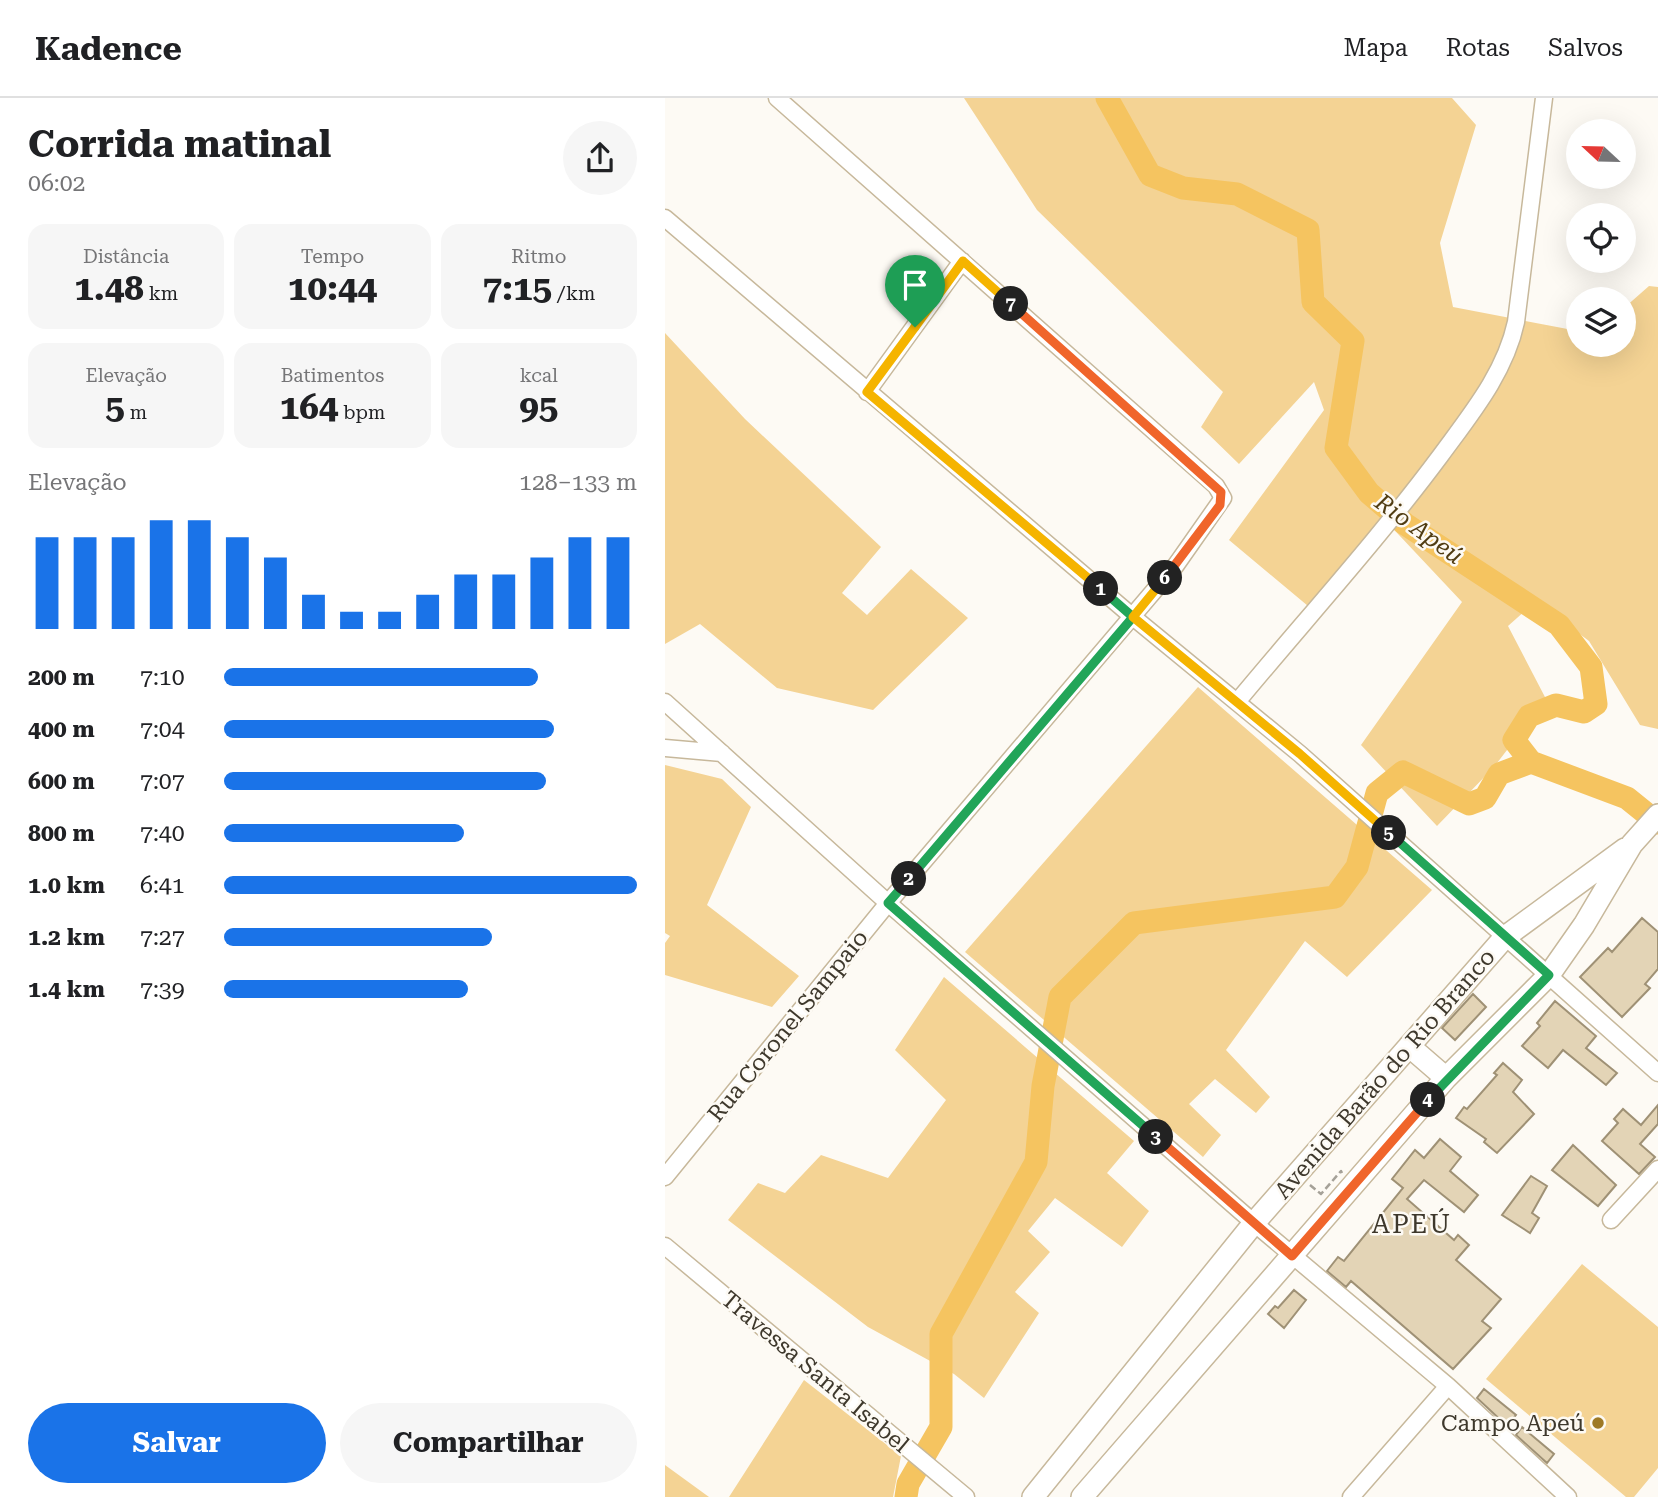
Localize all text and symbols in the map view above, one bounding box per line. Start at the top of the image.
text: Kadence [35,29,182,68]
text: Mapa [1344,34,1408,62]
text: Rotas [1446,34,1510,62]
text: Salvos [1548,34,1623,62]
north arrow [1566,119,1636,189]
map controls [1566,119,1636,357]
button: share [563,121,637,195]
text: Corrida matinal [28,122,331,166]
text: 06:02 [28,170,85,197]
button: locate [1566,203,1636,273]
text: Distância [83,245,169,268]
text: Tempo [301,245,364,268]
text: Ritmo [511,245,567,268]
pin [885,255,945,327]
icon: arrive [896,266,934,304]
text: 1.48 [74,268,144,309]
text: 10:44 [288,268,377,309]
text: 7:15 [482,268,552,309]
text: km [144,282,178,305]
text: /km [552,282,595,305]
pin: 7 [993,286,1029,322]
button: layers [1566,287,1636,357]
text: 7 [1005,292,1016,315]
text: Elevação [85,364,167,387]
text: Batimentos [281,364,384,387]
text: kcal [520,364,558,387]
text: 5 [105,387,125,428]
text: 164 [280,387,338,428]
text: 95 [519,387,558,428]
text: m [125,401,147,424]
text: bpm [338,401,385,424]
text: Elevação [28,469,127,496]
text: 128–133 m [519,469,637,496]
water label: Rio Apeú [1369,487,1468,570]
pin: 6 [1147,560,1183,596]
text: 6 [1159,566,1170,589]
pin: 1 [1083,572,1118,606]
text: 1 [1095,577,1106,600]
text: 200 m [28,664,95,691]
text: 7:10 [140,664,185,691]
text: 400 m [28,716,95,743]
text: 7:04 [140,716,185,743]
text: 600 m [28,768,95,795]
text: 7:07 [140,768,185,795]
pin: 5 [1371,816,1407,850]
text: 800 m [28,820,95,847]
text: 7:40 [140,820,185,847]
text: 5 [1383,821,1394,844]
pin: 2 [891,862,927,896]
text: 2 [903,867,914,890]
text: 1.0 km [28,872,105,899]
text: 6:41 [140,872,185,899]
text: 1.2 km [28,924,105,951]
text: 7:27 [140,924,185,951]
street label: Rua Coronel Sampaio [702,925,874,1127]
street label: Avenida Barão do Rio Branco [1269,944,1501,1204]
text: 1.4 km [28,976,105,1003]
text: 7:39 [140,976,185,1003]
pin: 4 [1411,1082,1445,1118]
text: 4 [1422,1088,1433,1111]
pin: 3 [1139,1119,1173,1154]
text: 3 [1150,1125,1161,1148]
district label: APEÚ [1372,1208,1452,1239]
street label: Travessa Santa Isabel [716,1286,914,1458]
button: Salvar [28,1403,326,1483]
button: Compartilhar [340,1403,637,1483]
place label: Campo Apeú [1441,1410,1584,1437]
marker: Campo Apeú [1590,1415,1606,1431]

